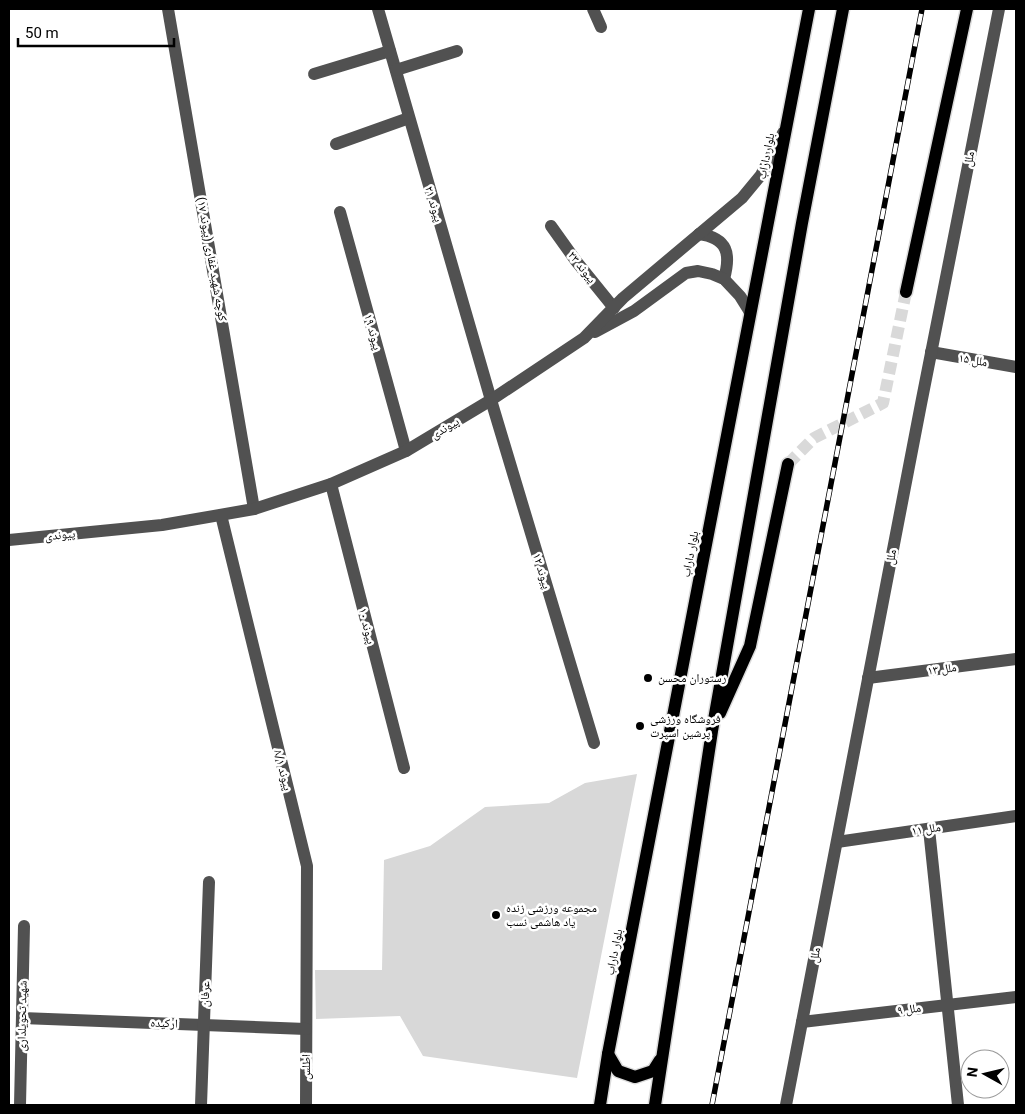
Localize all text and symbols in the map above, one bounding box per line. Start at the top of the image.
scale bar [18,15,174,47]
text: 50 m [25,24,59,42]
street label: بلوار داراب [755,132,778,180]
street label: ملل [961,150,977,168]
street label: پیوند ۲۱ [422,184,446,224]
street label: کوچه شهید غفاری (پیوند ۱۷) [194,196,230,322]
street label: پیوند ۲۳ [565,248,599,286]
street label: پیوند ۱۹ [361,312,385,352]
street label: ملل ۱۵ [957,351,989,369]
street label: پیوندی [428,414,462,442]
street label: پیوندی [44,526,76,544]
street label: بلوار داراب [679,530,702,578]
street label: ملل [883,548,899,566]
street label: پیوند ۱۲ [530,551,554,591]
street label: پیوند ۱۰ [356,606,378,646]
street label: ملل ۱۳ [927,660,957,678]
place label: رستوران محسن [658,671,727,685]
marker: رستوران محسن [642,672,654,684]
place label: فروشگاه ورزشی پرشین اسپرت [650,712,721,740]
marker: فروشگاه ورزشی پرشین اسپرت [634,720,646,732]
street label: پیوند ۸/۱ [271,748,295,792]
street label: ملل ۱۱ [911,820,941,838]
place label: مجموعه ورزشی زنده یاد هاشمی نسب [506,901,597,929]
marker: مجموعه ورزشی زنده یاد هاشمی نسب [490,909,502,921]
street label: بلوار داراب [603,928,626,976]
street label: ملل [807,946,823,964]
street label: شهید تحویلداری [14,980,30,1052]
street label: عرفان [198,981,212,1007]
street label: ملل ۹ [896,1001,922,1017]
street label: ارکیده [150,1016,178,1031]
north arrow [960,1049,1010,1099]
street label: اطلس [299,1054,313,1080]
text: N [964,1066,981,1078]

